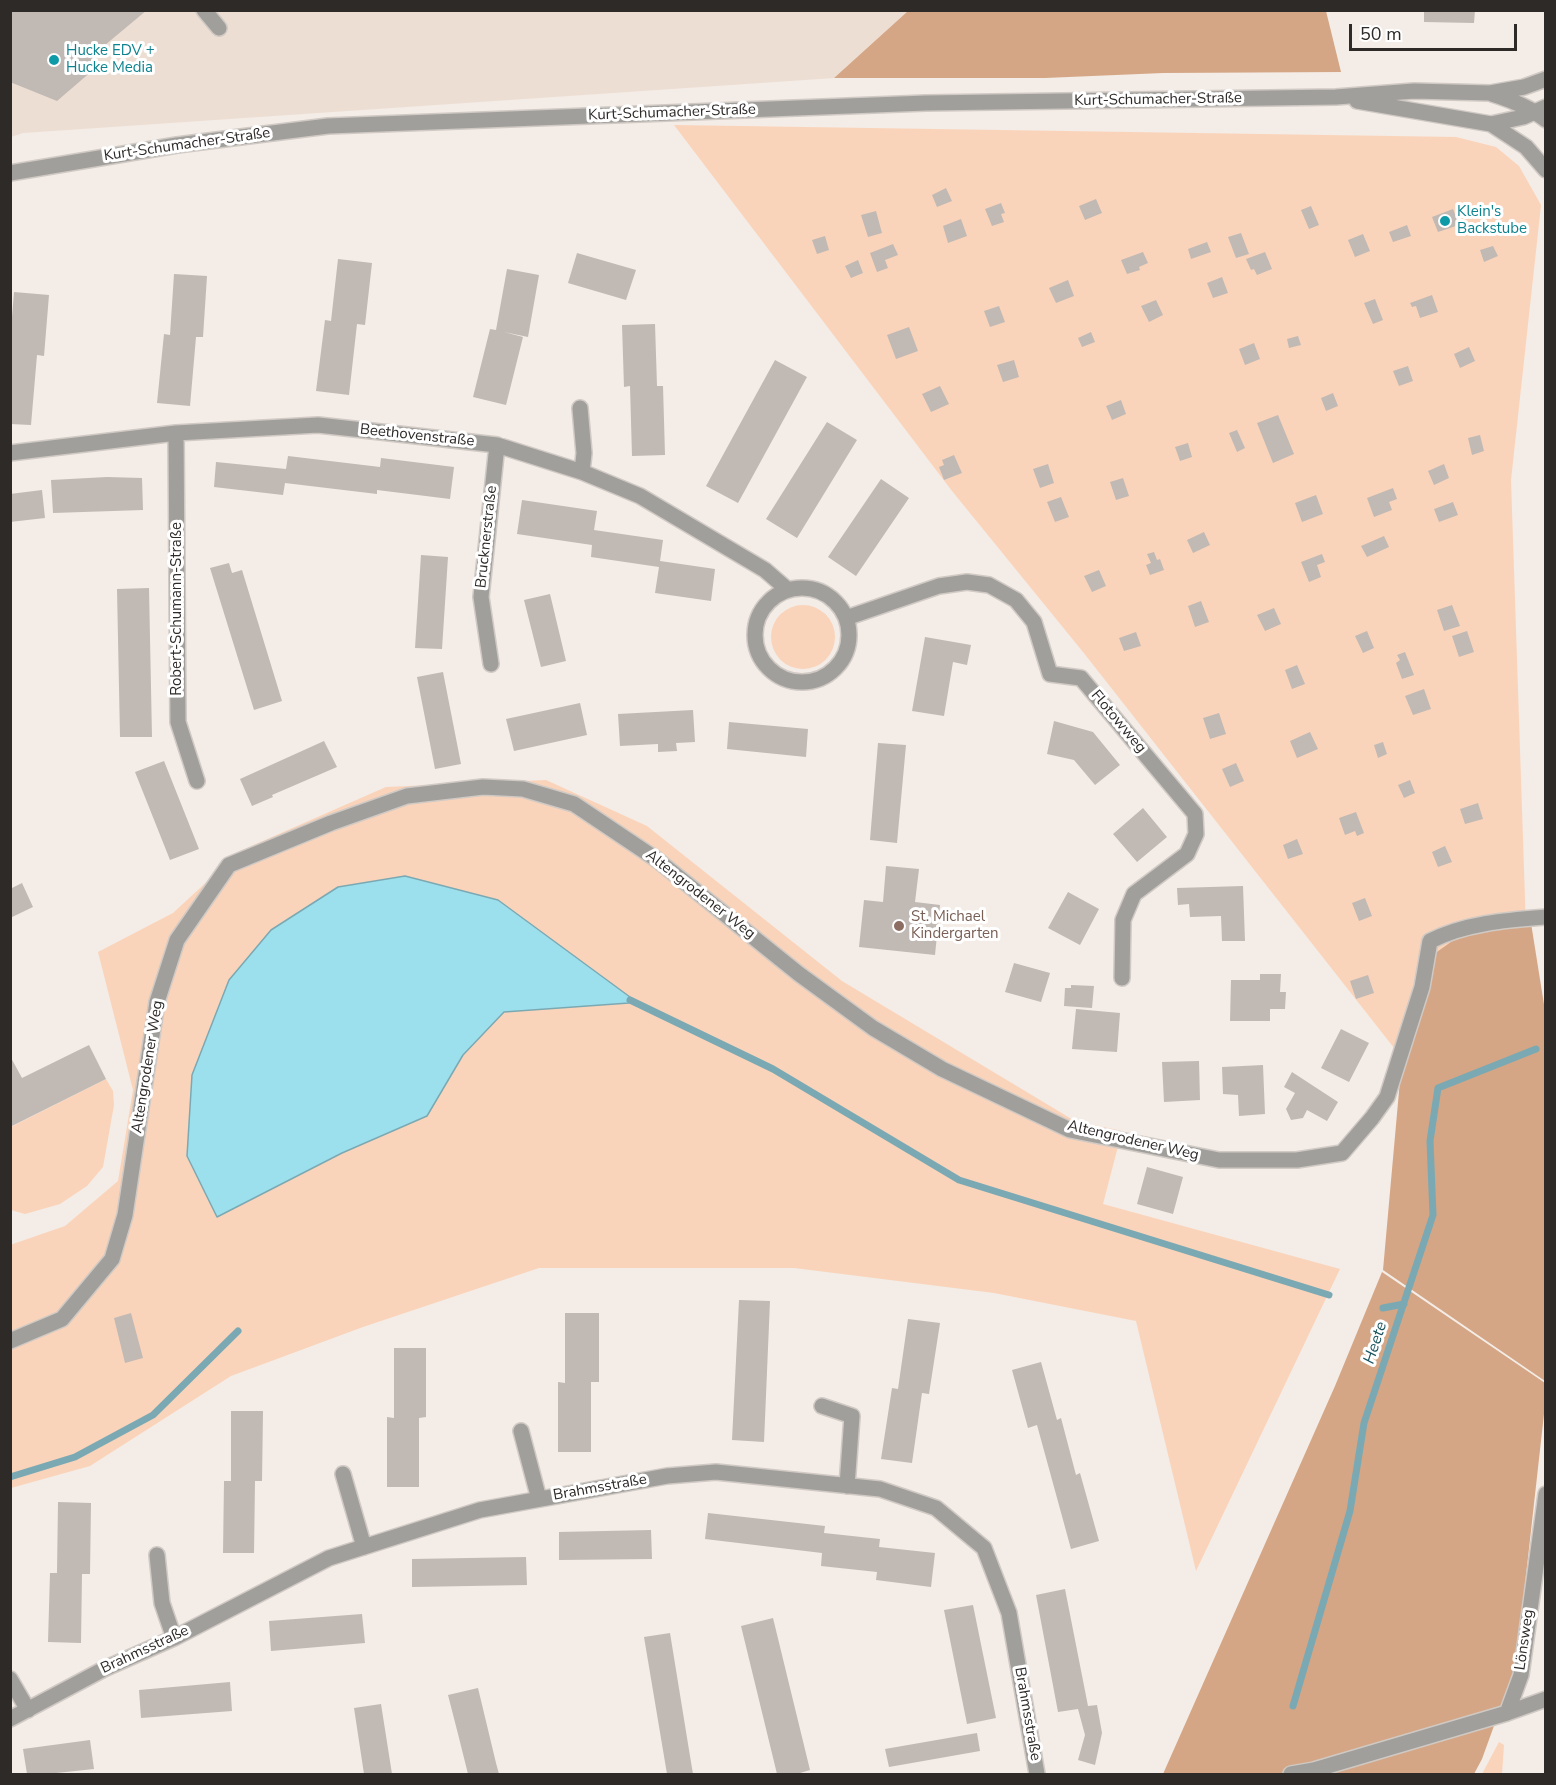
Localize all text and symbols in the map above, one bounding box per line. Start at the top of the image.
scale bar [1352,12,1520,50]
text: 50 m [1360,22,1402,46]
place label: Hucke EDV + Hucke Media [66,42,155,77]
marker: Hucke EDV + Hucke Media [47,53,61,67]
street label: Kurt-Schumacher-Straße [1074,90,1242,110]
street label: Kurt-Schumacher-Straße [588,101,756,125]
street label: Kurt-Schumacher-Straße [103,124,271,166]
place label: Klein's Backstube [1457,203,1527,238]
marker: Klein's Backstube [1438,214,1452,228]
street label: Beethovenstraße [359,421,475,451]
street label: Brucknerstraße [473,485,501,589]
street label: Robert-Schumann-Straße [168,522,186,696]
street label: Flotowweg [1087,687,1149,757]
street label: Altengrodener Weg [642,847,758,943]
place label: St. Michael Kindergarten [911,908,999,943]
marker: St. Michael Kindergarten [892,919,906,933]
street label: Altengrodener Weg [129,999,167,1135]
street label: Altengrodener Weg [1066,1117,1200,1165]
water label: Heete [1360,1319,1392,1367]
street label: Brahmsstraße [552,1471,648,1505]
street label: Lönsweg [1512,1608,1538,1672]
street label: Brahmsstraße [98,1622,192,1678]
street label: Brahmsstraße [1010,1666,1044,1762]

